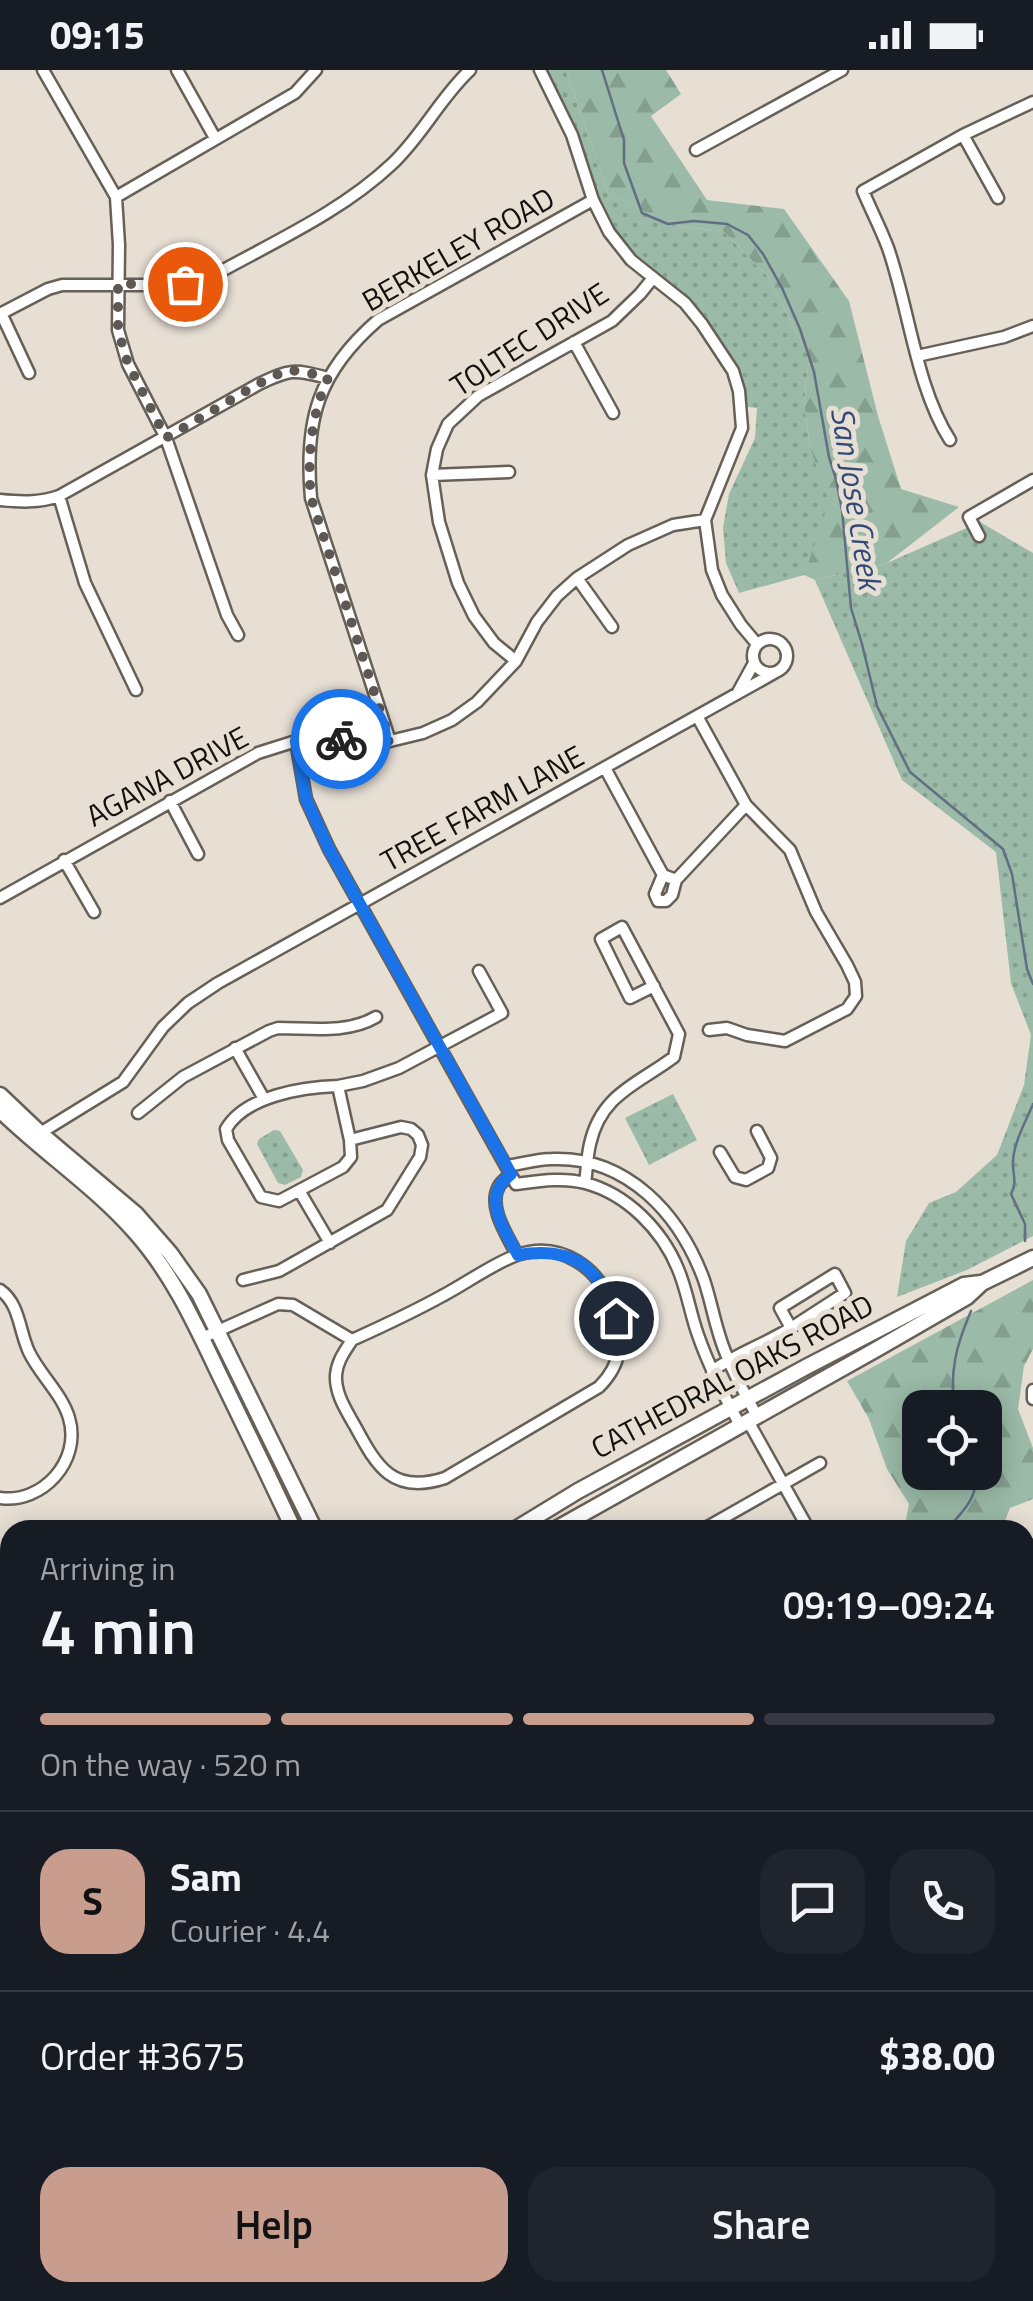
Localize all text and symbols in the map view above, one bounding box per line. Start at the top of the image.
text: 09:15 [50,6,145,64]
street label: BERKELEY ROAD [353,175,563,323]
pin [143,242,228,327]
icon: bag [158,257,213,312]
street label: TOLTEC DRIVE [441,270,617,408]
water label: San Jose Creek [819,403,896,596]
courier [291,689,391,789]
icon: bike [314,712,369,767]
street label: AGANA DRIVE [78,714,256,838]
street label: TREE FARM LANE [372,733,592,883]
pin [574,1276,659,1361]
street label: CATHEDRAL OAKS ROAD [582,1282,882,1470]
icon: home [589,1291,644,1346]
map controls [902,1390,1002,1490]
button: locate [902,1390,1002,1490]
text: Arriving in [40,1544,176,1592]
text: 09:19–09:24 [783,1576,995,1634]
text: 4 min [40,1580,196,1679]
text: On the way · 520 m [40,1740,301,1788]
text: Sam [170,1848,242,1906]
button: chat [760,1849,865,1954]
button: phone [890,1849,995,1954]
text: S [82,1872,103,1930]
text: Courier · 4.4 [170,1906,330,1954]
text: Order #3675 [40,2027,245,2085]
text: $38.00 [879,2027,995,2085]
button: Help [40,2167,508,2282]
button: Share [528,2167,995,2282]

